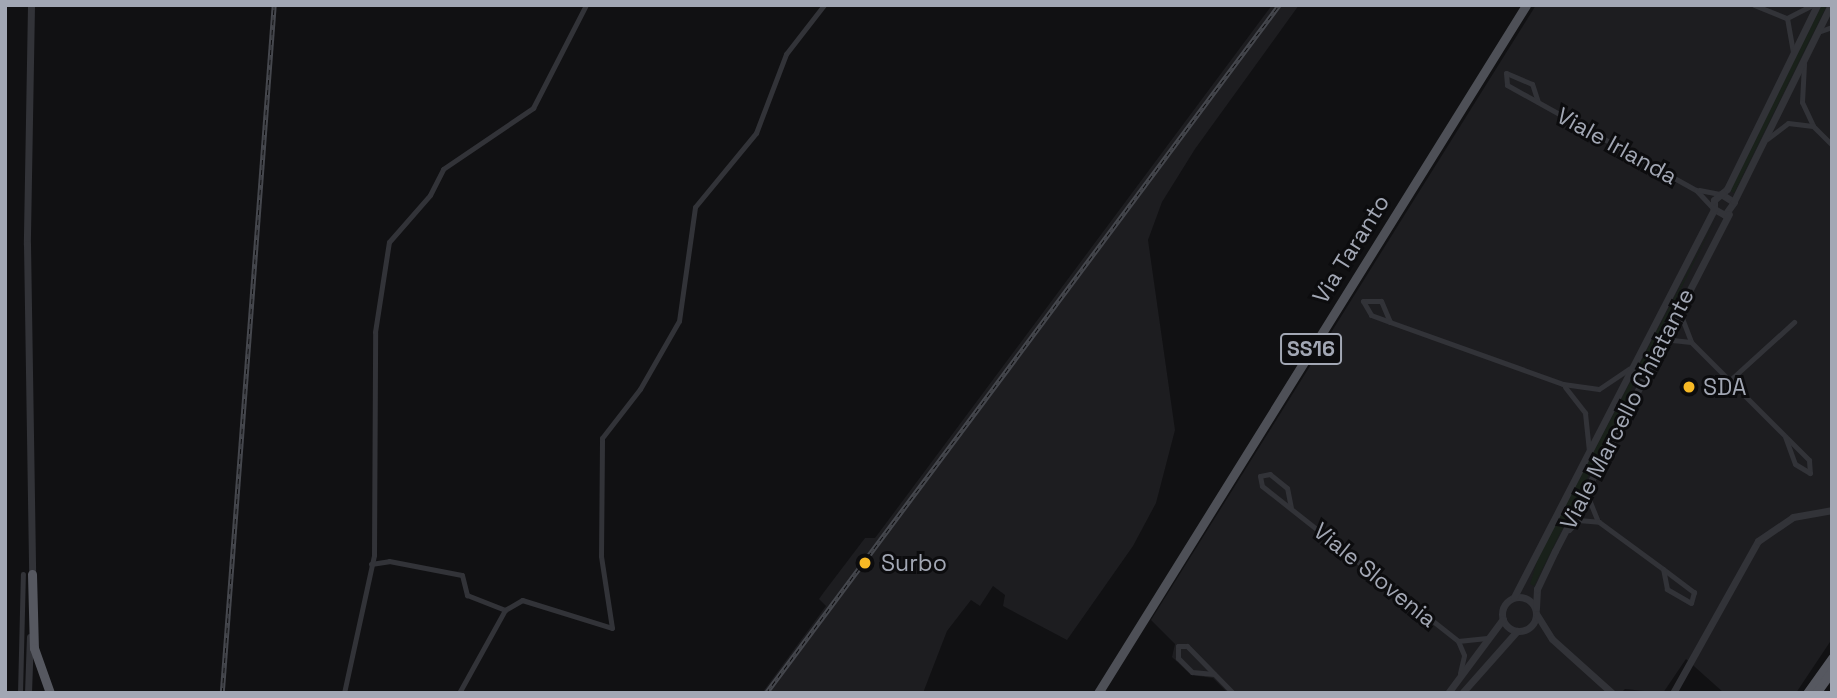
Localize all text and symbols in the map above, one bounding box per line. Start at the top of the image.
street label: Viale Irlanda [1552,102,1682,190]
street label: Via Taranto [1307,189,1395,309]
street label: Viale Marcello Chiatante [1554,284,1700,534]
road number: SS16 [1280,332,1342,366]
place label: SDA [1703,373,1747,401]
marker: SDA [1681,379,1697,395]
street label: Viale Slovenia [1308,517,1442,633]
place label: Surbo [881,549,947,577]
marker: Surbo [855,553,875,573]

